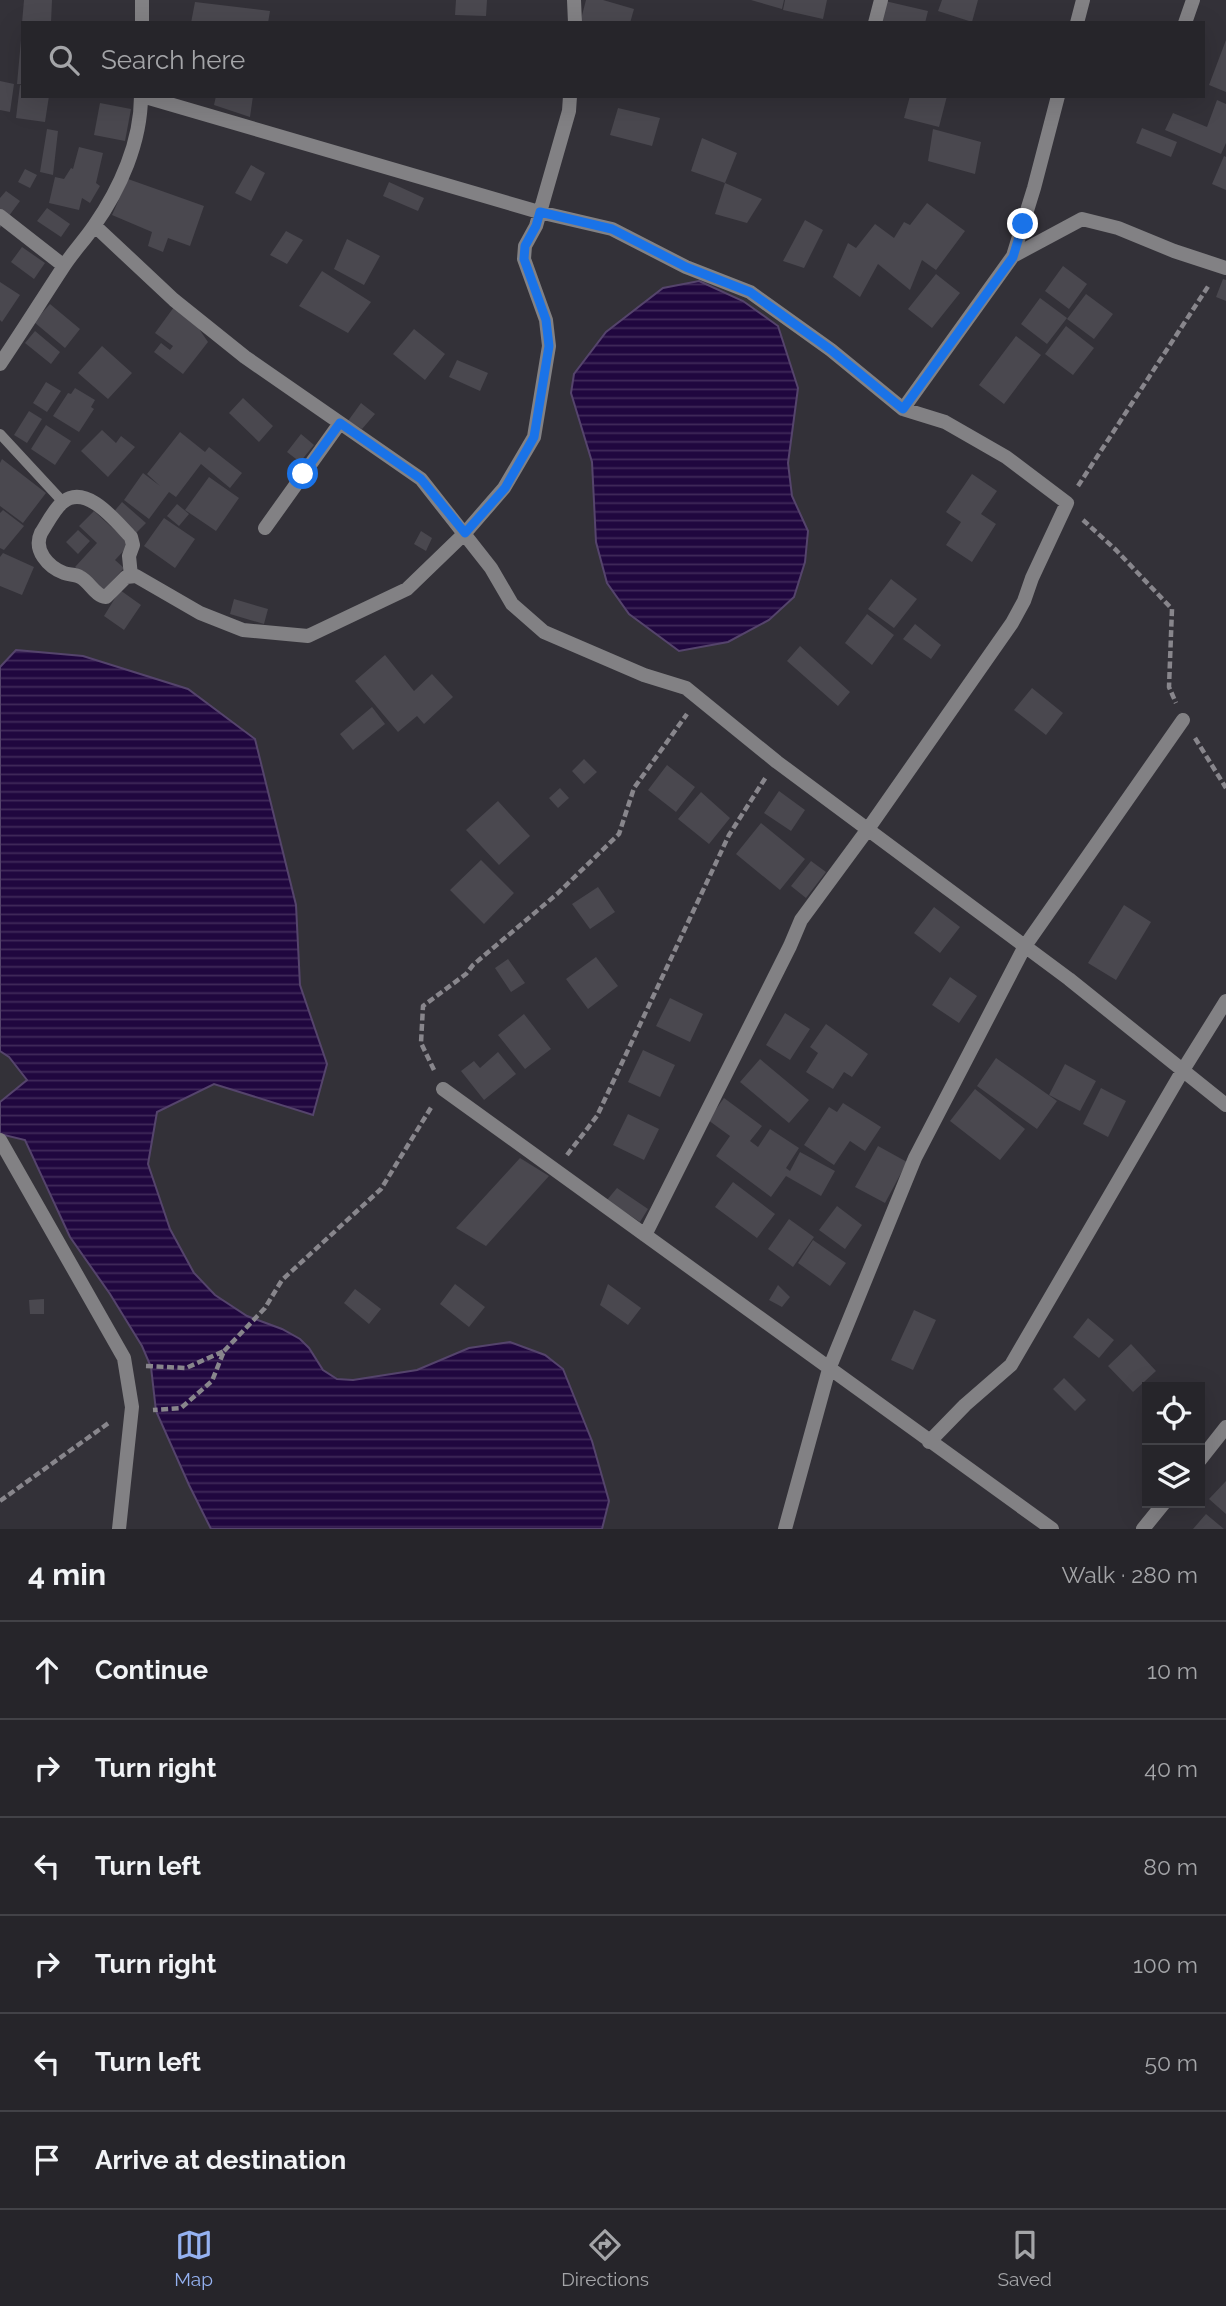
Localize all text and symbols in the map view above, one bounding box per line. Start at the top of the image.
search box [21,21,1205,98]
icon: search [45,41,83,79]
text: Search here [101,45,245,75]
route end [1007,208,1038,239]
route start [287,458,318,489]
map controls [1142,1382,1205,1508]
button: locate [1142,1382,1205,1445]
button: layers [1142,1445,1205,1508]
text: 4 min [28,1557,106,1592]
text: Walk · 280 m [1061,1561,1198,1588]
icon: ahead [28,1651,66,1689]
text: Continue [95,1655,208,1685]
text: 10 m [1147,1657,1198,1684]
icon: right [28,1749,66,1787]
text: Turn right [95,1753,216,1783]
text: 40 m [1144,1755,1198,1782]
icon: left [28,1847,66,1885]
text: Turn left [95,1851,201,1881]
text: 80 m [1143,1853,1198,1880]
icon: right [28,1945,66,1983]
text: Turn right [95,1949,216,1979]
text: 100 m [1133,1951,1198,1978]
icon: left [28,2043,66,2081]
text: Turn left [95,2047,201,2077]
text: 50 m [1144,2049,1198,2076]
icon: arrive [28,2141,66,2179]
text: Arrive at destination [95,2145,346,2175]
tab: Map [174,2226,213,2290]
tab: Directions [561,2226,649,2290]
tab: Saved [997,2226,1052,2290]

